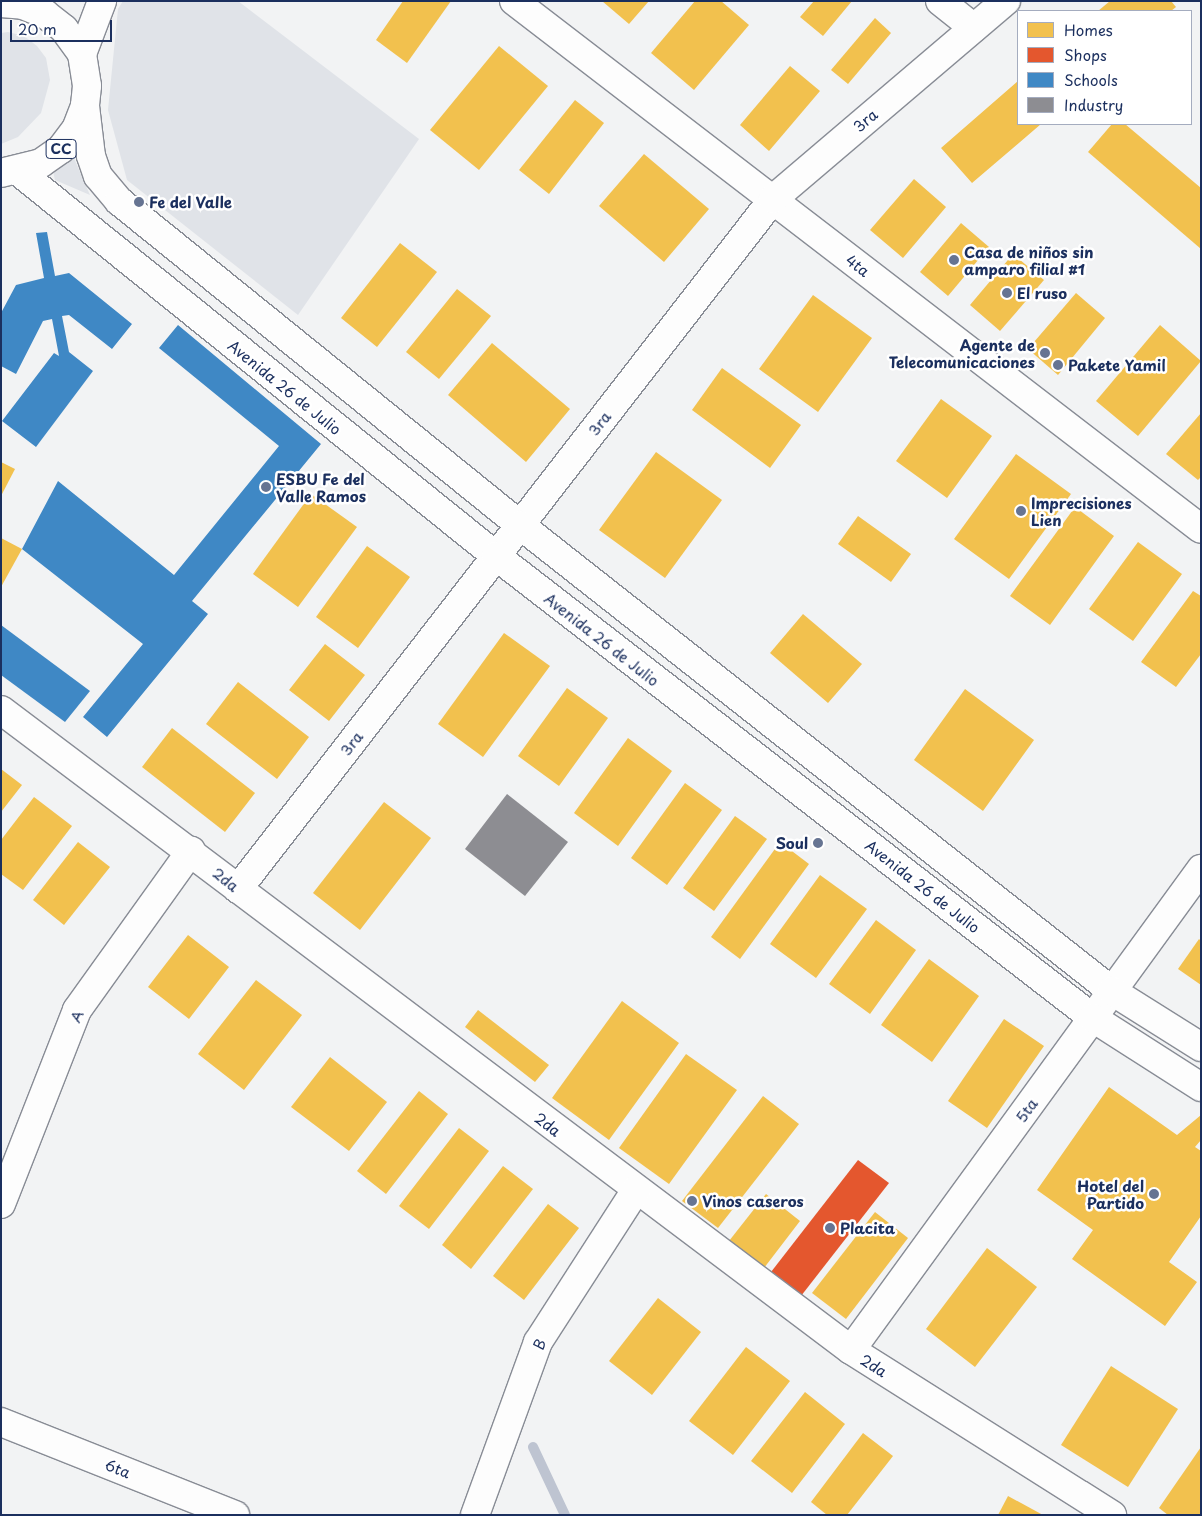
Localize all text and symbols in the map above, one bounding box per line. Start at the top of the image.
scale bar [12,10,115,42]
legend [1017,10,1192,125]
text: 20 m [18,17,57,40]
text: Homes [1064,18,1113,41]
text: Shops [1064,43,1107,66]
text: Schools [1064,68,1118,91]
text: Industry [1064,93,1123,116]
street label: 3ra [849,105,881,135]
road number: CC [45,138,77,160]
place label: Fe del Valle [149,193,233,211]
marker: Fe del Valle [133,196,145,208]
place label: Casa de niños sin amparo filial #1 [964,242,1094,277]
street label: 4ta [843,250,873,280]
marker: Casa de niños sin amparo filial #1 [948,254,960,266]
place label: El ruso [1017,284,1068,302]
marker: El ruso [1001,287,1013,299]
street label: Avenida 26 de Julio [224,335,346,439]
place label: Agente de Telecomunicaciones [889,335,1035,370]
marker: Agente de Telecomunicaciones [1039,347,1051,359]
place label: Pakete Yamil [1068,356,1167,374]
marker: Pakete Yamil [1052,359,1064,371]
street label: 3ra [584,407,614,439]
place label: ESBU Fe del Valle Ramos [276,469,367,504]
marker: ESBU Fe del Valle Ramos [260,481,272,493]
place label: Imprecisiones Lien [1031,493,1132,528]
marker: Imprecisiones Lien [1015,505,1027,517]
street label: Avenida 26 de Julio [540,588,664,690]
street label: 3ra [336,727,366,759]
place label: Soul [776,834,808,852]
street label: Avenida 26 de Julio [861,835,985,937]
marker: Soul [812,837,824,849]
street label: 2da [209,863,243,895]
street label: A [65,1007,87,1025]
street label: 5ta [1011,1095,1041,1125]
street label: 2da [531,1108,565,1140]
place label: Hotel del Partido [1077,1176,1144,1211]
marker: Hotel del Partido [1148,1188,1160,1200]
place label: Vinos caseros [702,1192,804,1210]
marker: Vinos caseros [686,1195,698,1207]
place label: Placita [840,1219,895,1237]
marker: Placita [824,1222,836,1234]
street label: B [529,1336,549,1352]
street label: 2da [857,1350,891,1380]
street label: 6ta [103,1455,133,1481]

